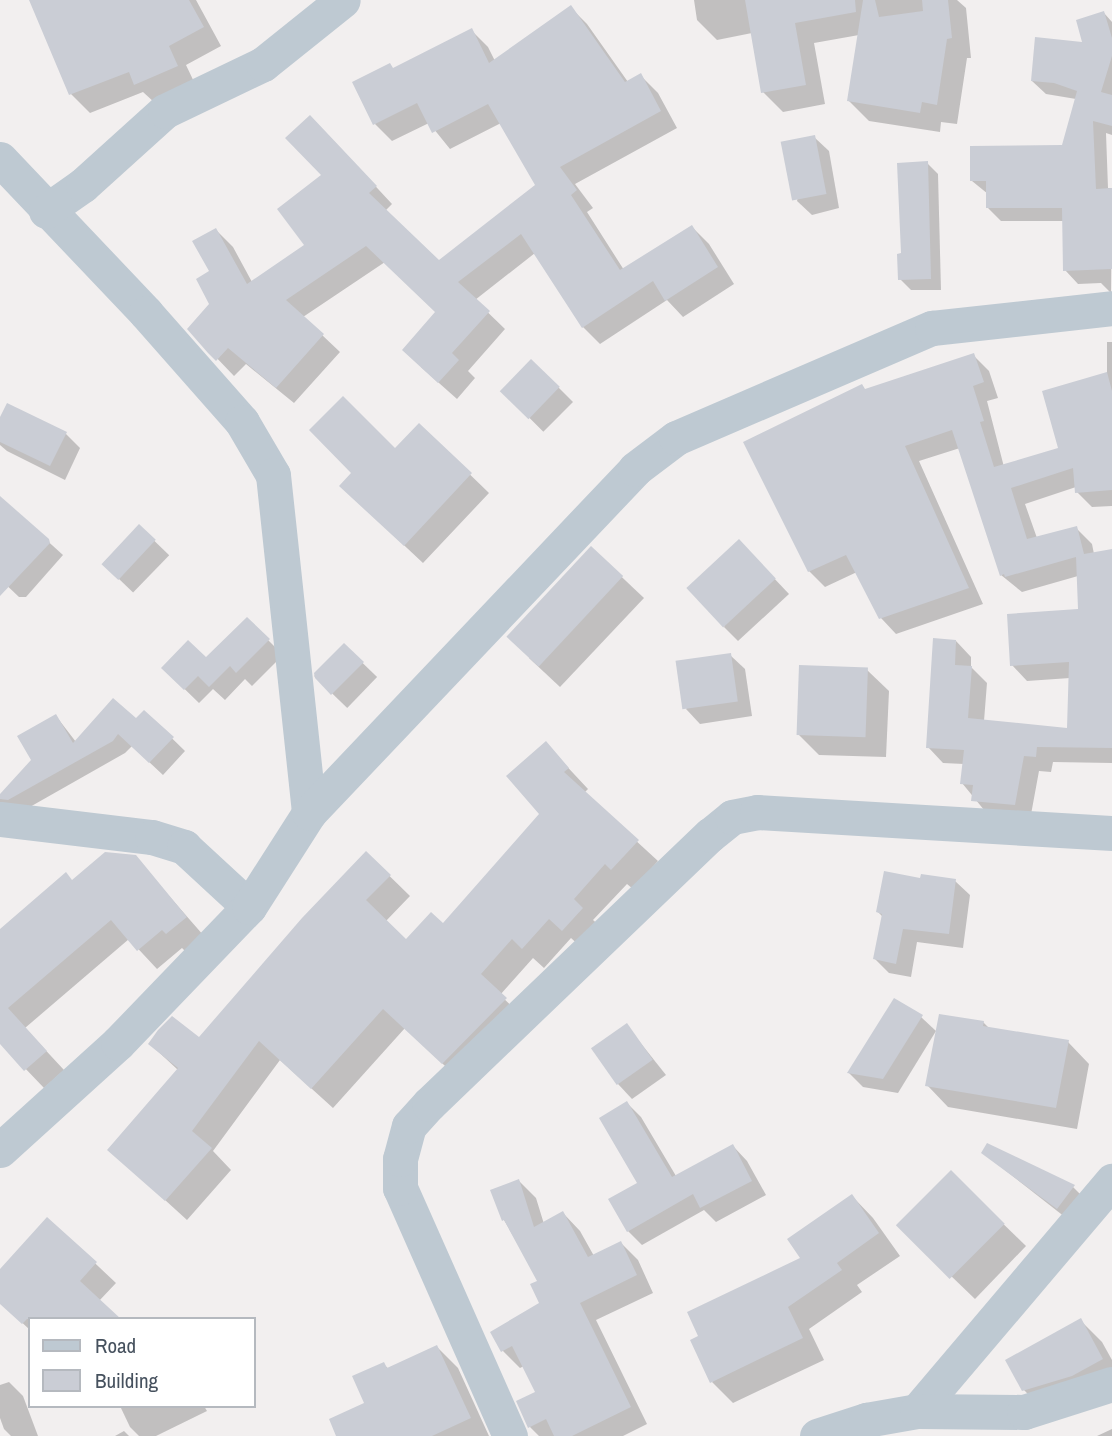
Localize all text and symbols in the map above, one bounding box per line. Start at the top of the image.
legend [28,1317,256,1408]
text: Road [95,1331,136,1360]
text: Building [95,1366,158,1395]

